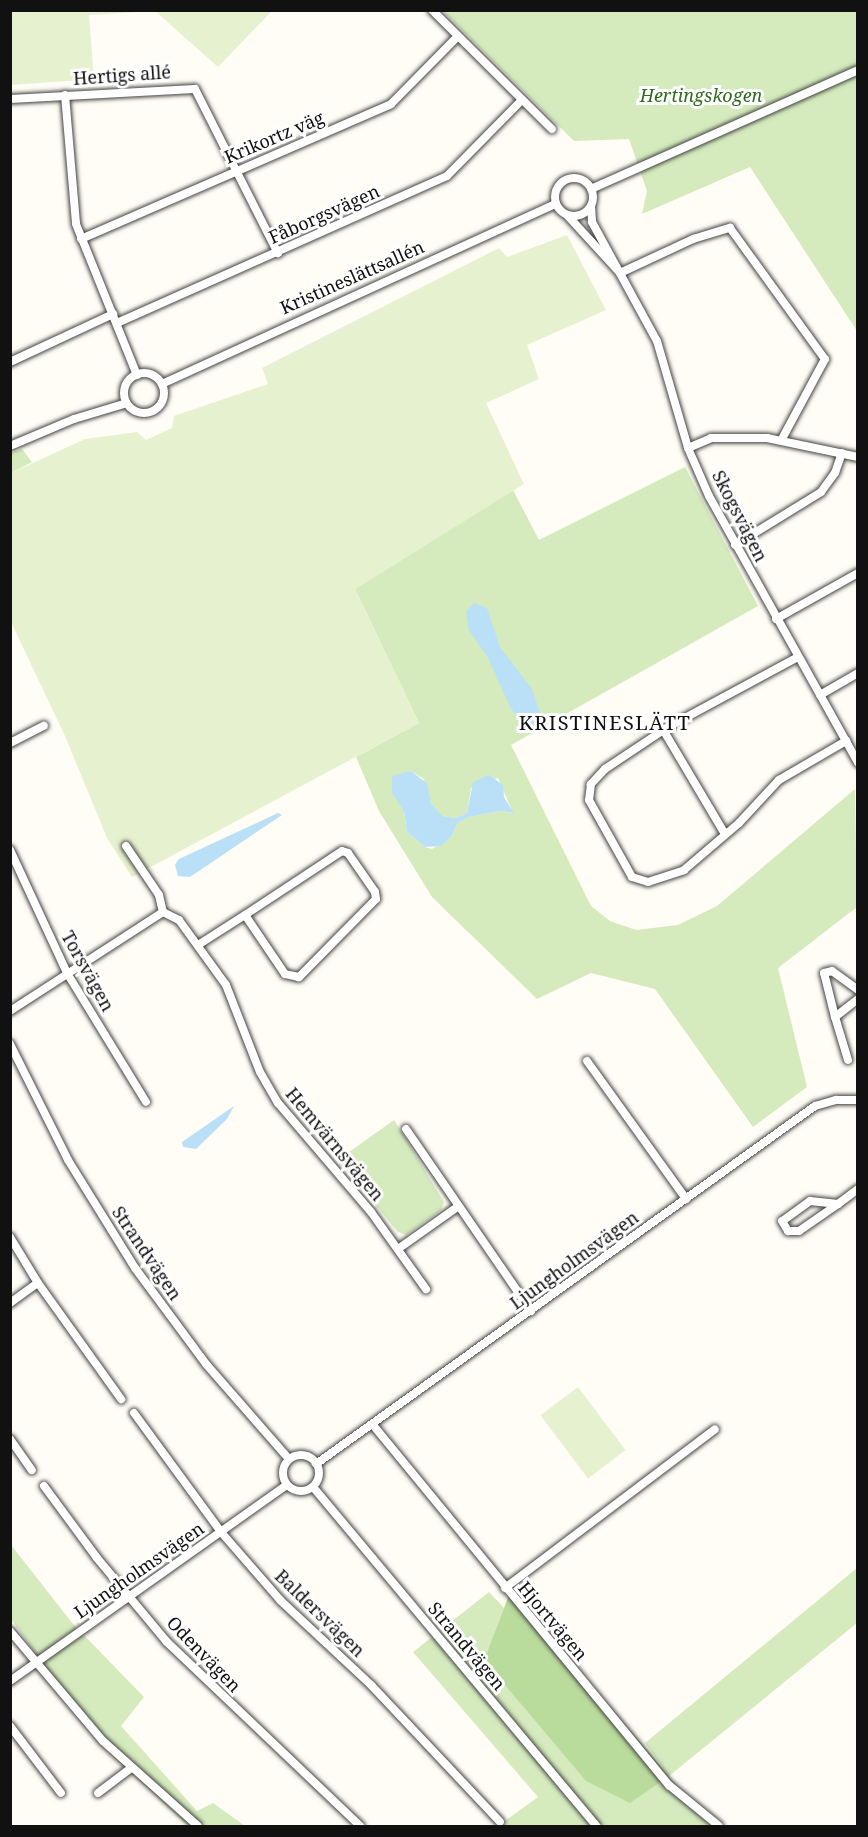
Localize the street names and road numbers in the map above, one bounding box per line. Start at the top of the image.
street label: Hertigs allé [72,61,172,89]
street label: Krikortz väg [221,106,327,168]
street label: Fåborgsvägen [265,180,383,248]
street label: Kristineslättsallén [277,236,427,318]
street label: Skogsvägen [708,467,772,565]
street label: Torsvägen [57,927,119,1015]
street label: Hemvärnsvägen [281,1083,389,1205]
street label: Strandvägen [108,1202,186,1304]
street label: Ljungholmsvägen [506,1206,642,1314]
street label: Ljungholmsvägen [70,1517,208,1623]
street label: Baldersvägen [271,1565,369,1661]
street label: Hjortvägen [514,1577,592,1665]
street label: Strandvägen [424,1597,510,1695]
street label: Odenvägen [162,1612,246,1696]

